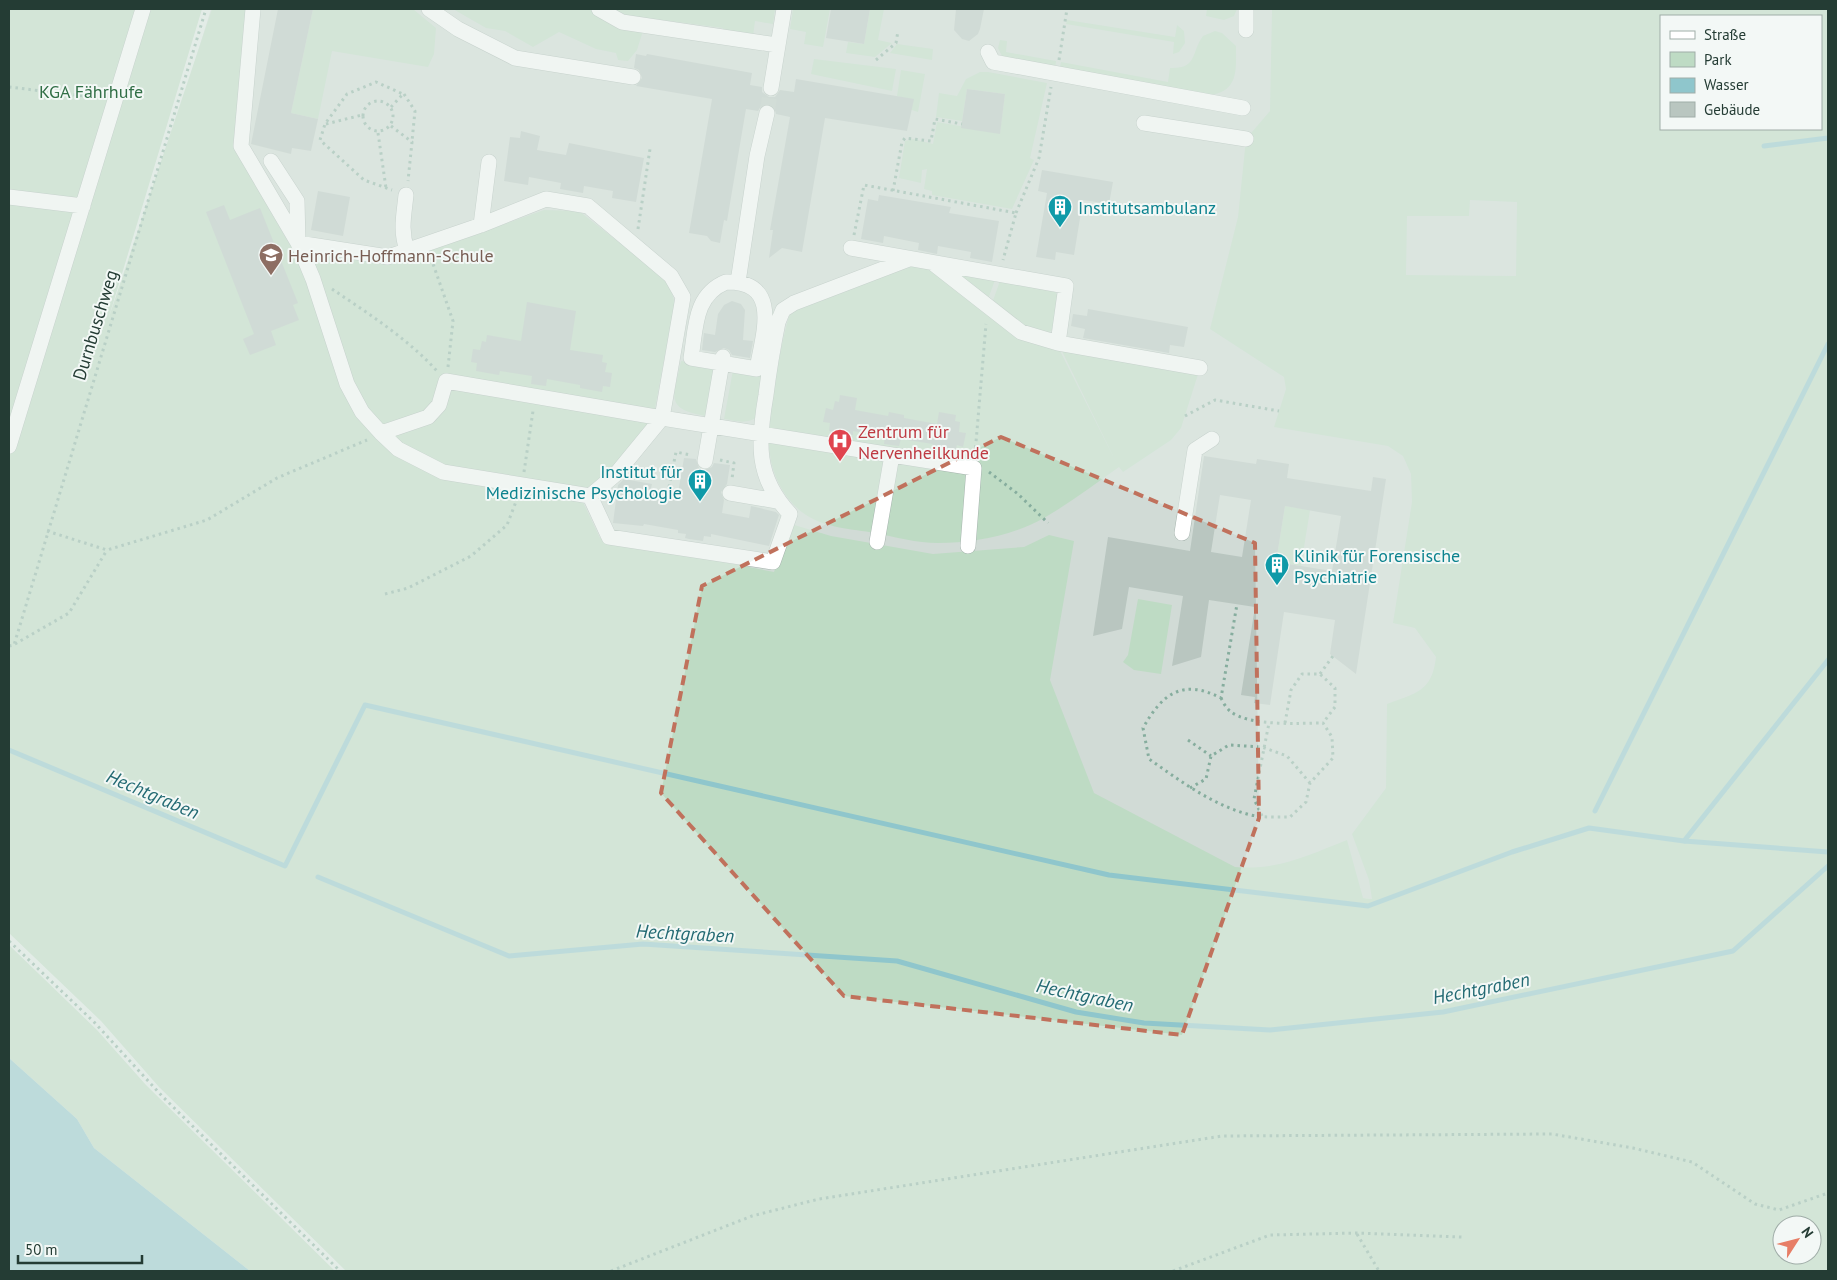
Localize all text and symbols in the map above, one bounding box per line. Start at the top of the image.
legend [1660,15,1822,130]
text: Straße [1704,25,1746,44]
text: Park [1704,50,1732,69]
text: Wasser [1704,75,1749,94]
park label: KGA Fährhufe [39,80,143,103]
text: Gebäude [1704,100,1760,119]
building icon: Institutsambulanz [1047,194,1073,228]
place label: Institutsambulanz [1078,196,1216,219]
school or university icon: Heinrich-Hoffmann-Schule [258,242,284,276]
place label: Heinrich-Hoffmann-Schule [288,244,494,267]
street label: Durnbuschweg [67,267,123,383]
place label: Zentrum für Nervenheilkunde [858,420,989,464]
hospital icon: Zentrum für Nervenheilkunde [827,428,853,462]
place label: Institut für Medizinische Psychologie [486,460,682,504]
building icon: Institut für Medizinische Psychologie [687,468,713,502]
place label: Klinik für Forensische Psychiatrie [1294,544,1460,588]
building icon: Klinik für Forensische Psychiatrie [1264,552,1290,586]
water label: Hechtgraben [103,764,203,824]
water label: Hechtgraben [635,918,735,948]
water label: Hechtgraben [1430,967,1532,1009]
water label: Hechtgraben [1034,973,1136,1017]
north arrow [1772,1215,1822,1265]
text: N [1798,1223,1818,1241]
scale bar [18,1232,141,1264]
text: 50 m [25,1240,58,1259]

